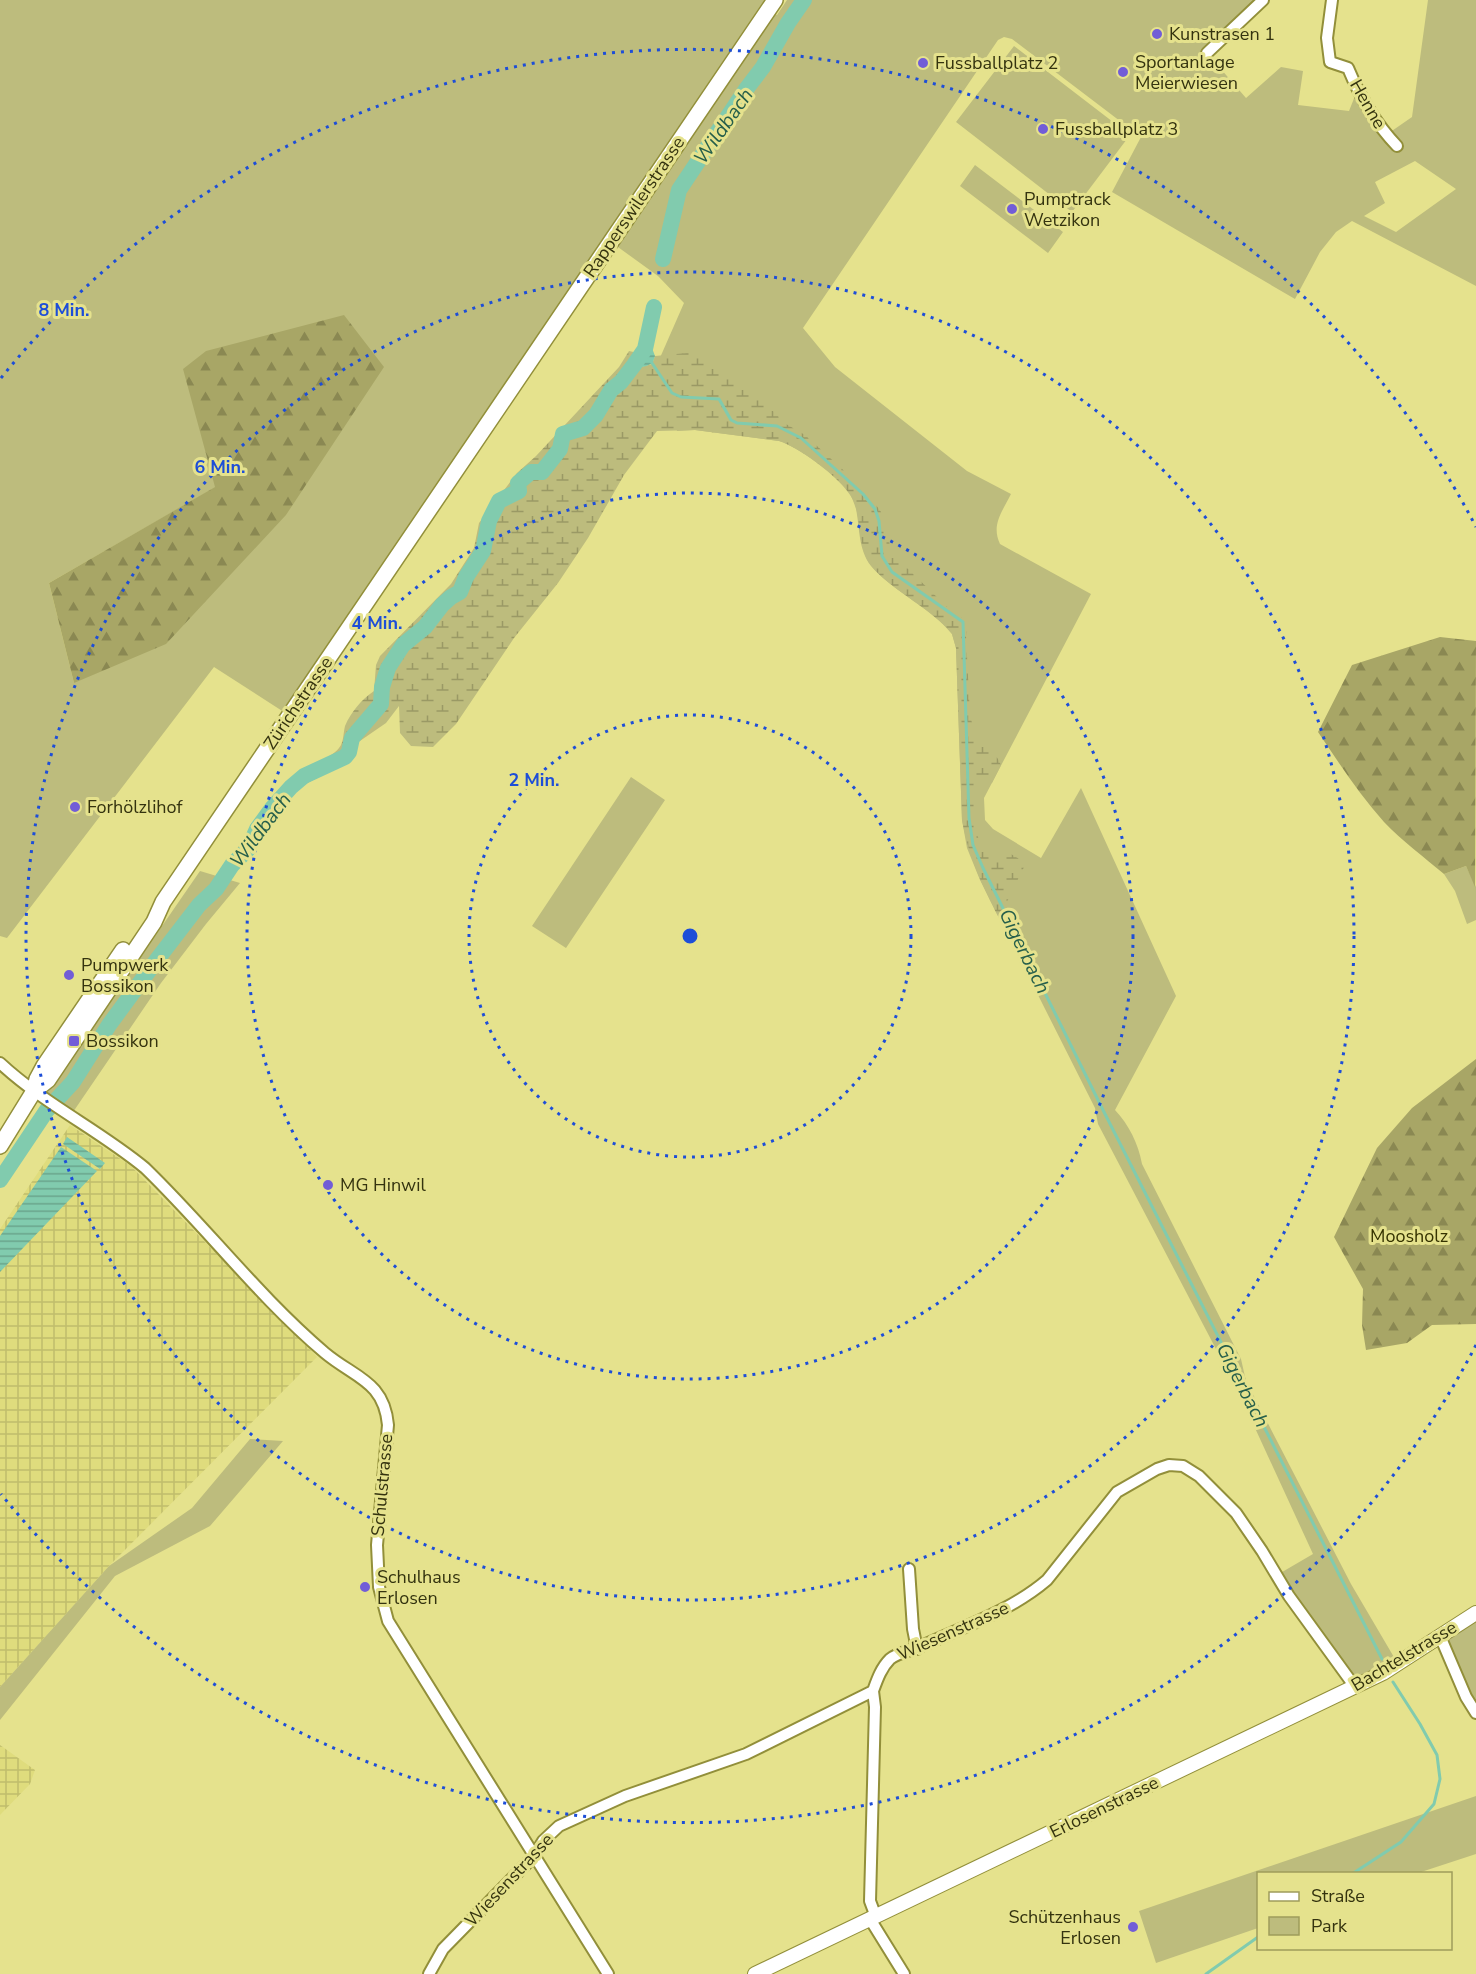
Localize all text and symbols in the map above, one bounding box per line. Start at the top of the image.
place label: Kunstrasen 1 [1169,22,1275,46]
marker: Kunstrasen 1 [1150,27,1164,41]
place label: Sportanlage Meierwiesen [1135,50,1238,95]
place label: Fussballplatz 2 [935,51,1058,75]
marker: Fussballplatz 2 [916,56,930,70]
marker: Sportanlage Meierwiesen [1116,65,1130,79]
street label: Henne [1344,75,1392,133]
water label: Wildbach [687,83,759,170]
place label: Fussballplatz 3 [1055,117,1178,141]
marker: Fussballplatz 3 [1036,122,1050,136]
street label: Rapperswilerstrasse [578,132,690,282]
place label: Pumptrack Wetzikon [1024,187,1112,232]
marker: Pumptrack Wetzikon [1005,202,1019,216]
text: 8 Min. [39,298,89,322]
text: 6 Min. [195,455,245,479]
text: 4 Min. [352,611,402,635]
street label: Zürichstrasse [258,652,338,754]
text: 2 Min. [509,768,559,792]
water label: Wildbach [223,787,297,873]
place label: Forhölzlihof [87,795,184,819]
marker: Forhölzlihof [68,800,82,814]
water label: Gigerbach [992,904,1057,998]
centre of rings [680,926,700,946]
place label: Pumpwerk Bossikon [81,953,169,998]
marker: Pumpwerk Bossikon [62,968,76,982]
place label: Bossikon [86,1029,159,1053]
marker: Bossikon [67,1034,81,1048]
place label: MG Hinwil [340,1173,426,1197]
marker: MG Hinwil [321,1178,335,1192]
park label: Moosholz [1370,1224,1448,1248]
water label: Gigerbach [1210,1338,1275,1432]
street label: Schulstrasse [366,1433,398,1537]
place label: Schulhaus Erlosen [377,1565,461,1610]
marker: Schulhaus Erlosen [358,1580,372,1594]
street label: Wiesenstrasse [893,1596,1013,1666]
street label: Bachtelstrasse [1347,1615,1461,1697]
street label: Erlosenstrasse [1046,1770,1162,1844]
street label: Wiesenstrasse [459,1828,559,1932]
legend [1257,1872,1452,1950]
text: Straße [1311,1884,1365,1908]
place label: Schützenhaus Erlosen [1008,1905,1121,1950]
text: Park [1311,1914,1348,1938]
marker: Schützenhaus Erlosen [1126,1920,1140,1934]

